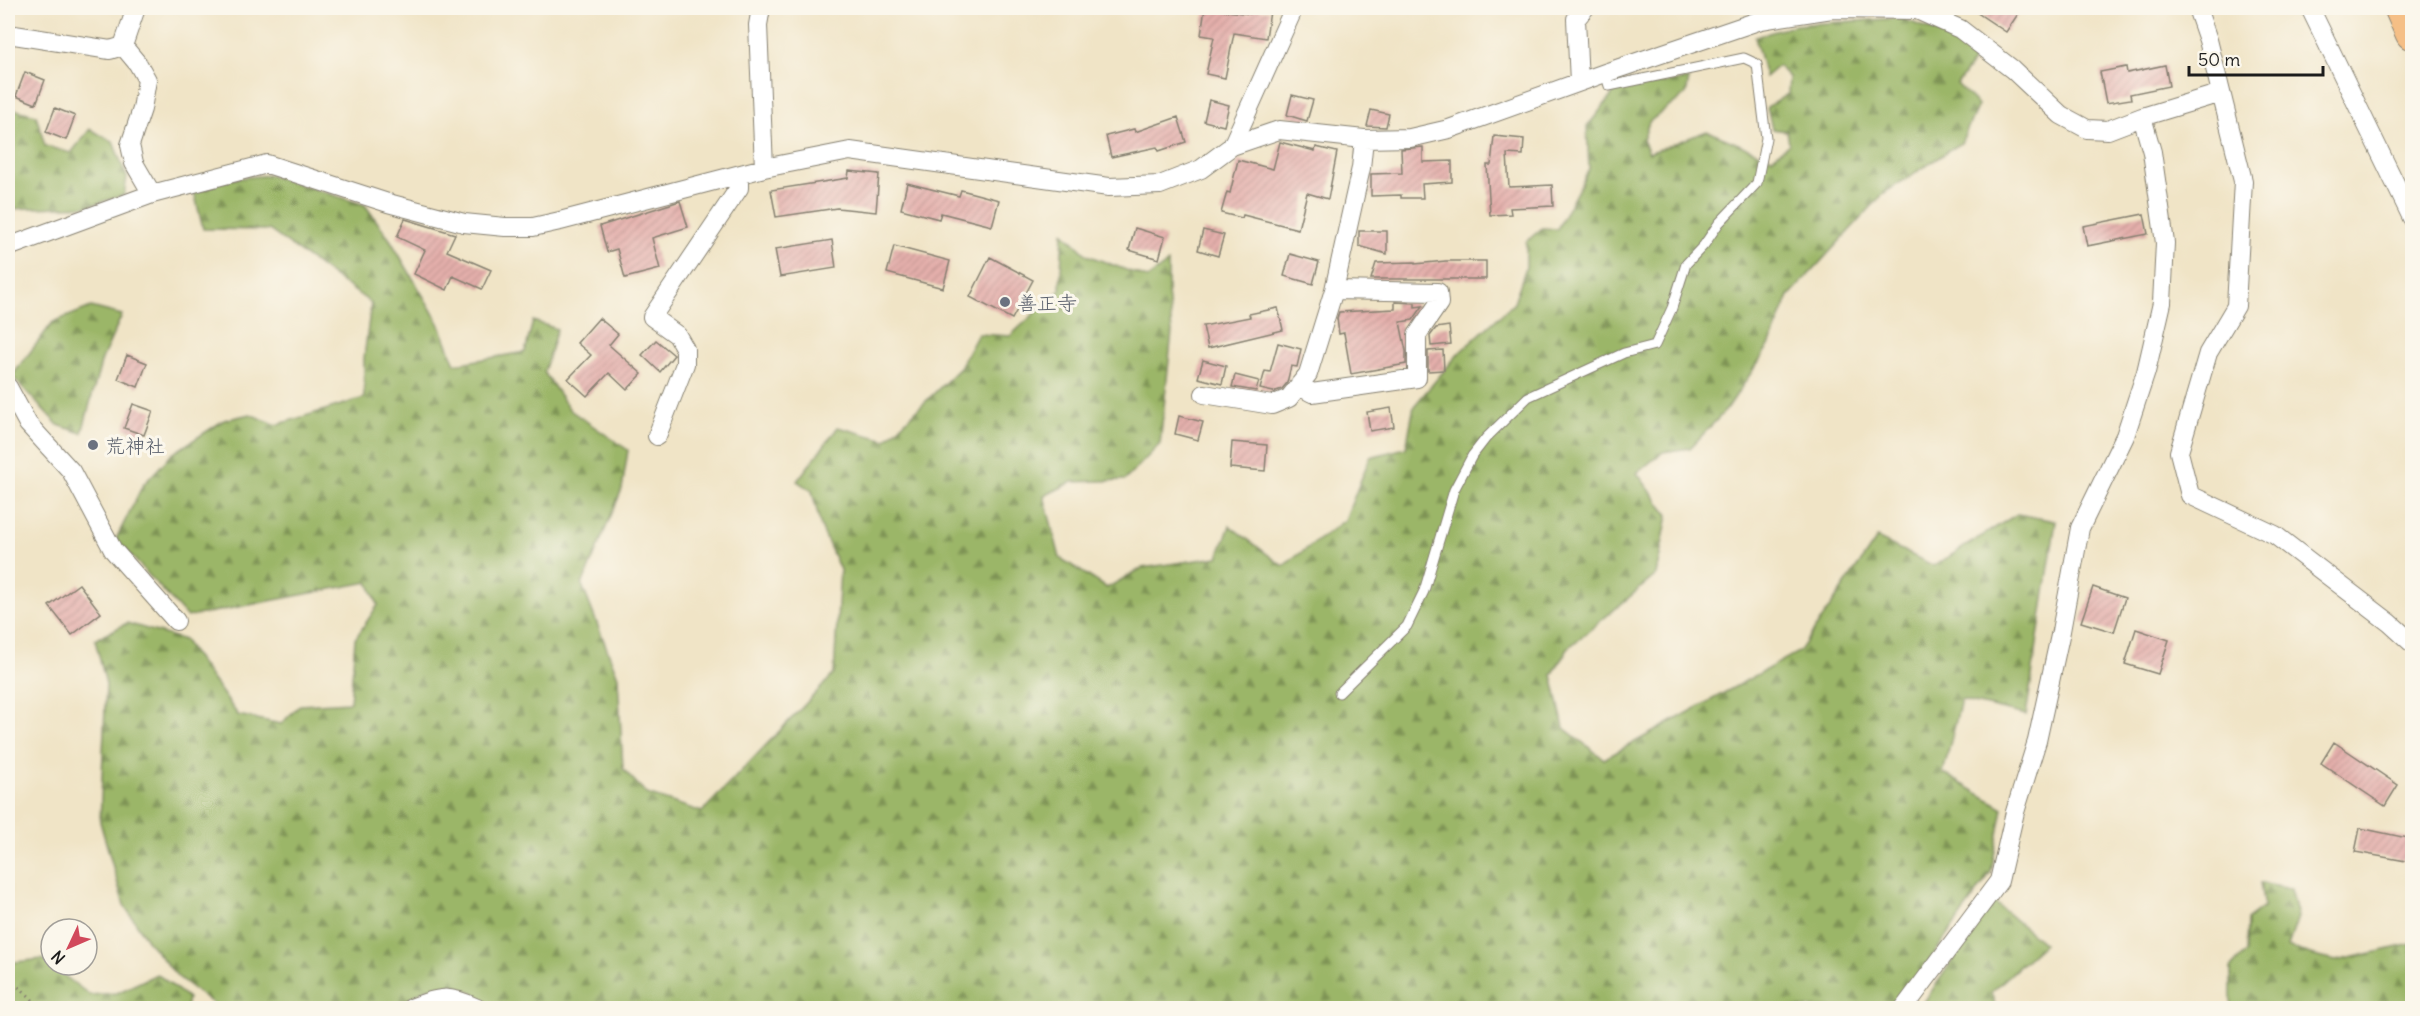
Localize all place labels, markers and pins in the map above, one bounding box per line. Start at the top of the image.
place label: 善正寺 [1017,290,1077,315]
marker: 善正寺 [998,295,1012,309]
place label: 荒神社 [105,433,165,458]
marker: 荒神社 [86,438,100,452]

